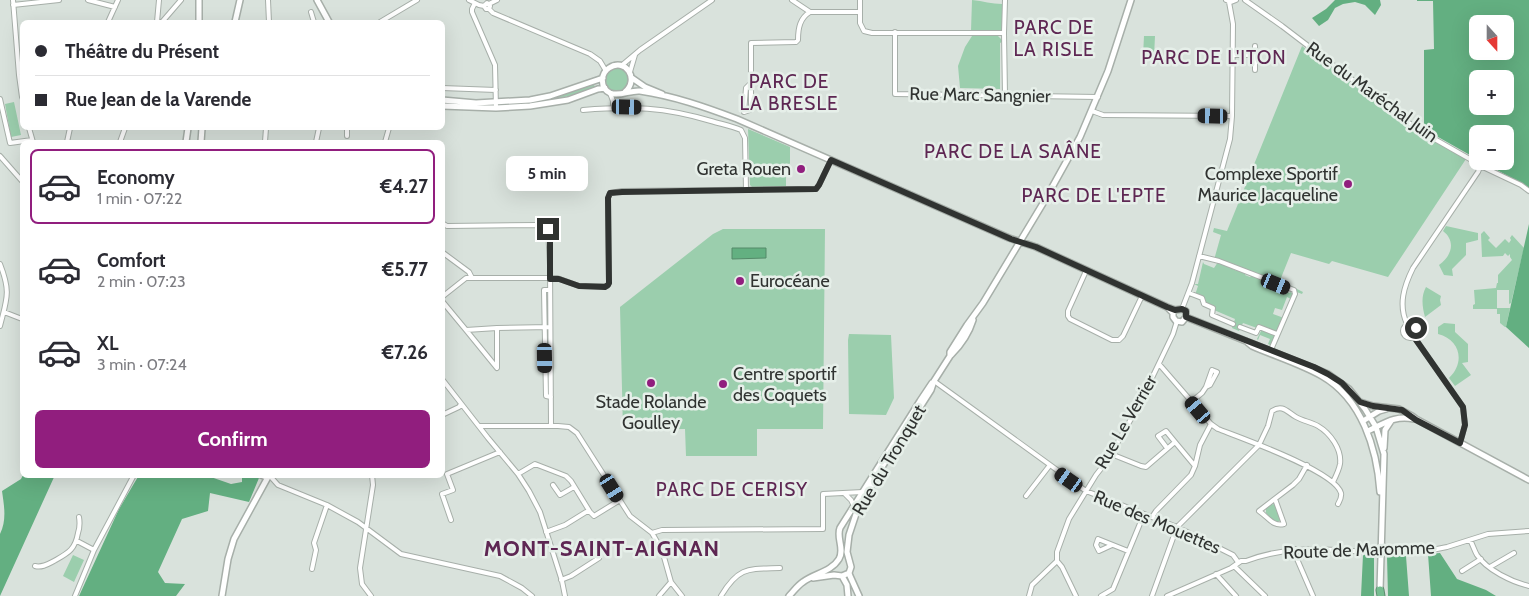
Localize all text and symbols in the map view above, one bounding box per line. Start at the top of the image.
north arrow [1469,15,1514,60]
map controls [1469,15,1514,170]
district label: PARC DE LA RISLE [1014,16,1094,61]
street label: Rue du Maréchal Juin [1302,37,1442,147]
text: Théâtre du Présent [65,40,219,63]
district label: PARC DE L'ITON [1141,46,1287,69]
district label: PARC DE LA BRESLE [740,70,838,115]
button: + [1469,70,1514,115]
street label: Rue Marc Sangnier [909,83,1051,107]
text: Rue Jean de la Varende [65,88,251,111]
car [611,99,642,115]
car [1197,108,1228,124]
button: − [1469,125,1514,170]
district label: PARC DE LA SAÂNE [924,139,1102,163]
callout: 5 min [507,156,589,192]
place label: Greta Rouen [696,158,791,180]
marker: Greta Rouen [795,163,807,175]
place label: Complexe Sportif Maurice Jacqueline [1197,163,1338,206]
icon: car [37,164,82,209]
text: 5 min [528,164,566,183]
text: Economy [97,166,175,189]
text: €4.27 [380,175,428,198]
marker: Complexe Sportif Maurice Jacqueline [1342,178,1354,190]
district label: PARC DE L'EPTE [1022,184,1167,207]
text: 1 min · 07:22 [97,189,182,208]
route end [537,218,559,240]
icon: car [37,247,82,292]
text: Comfort [97,249,166,272]
text: €5.77 [382,258,428,281]
place label: Eurocéane [750,270,830,292]
car [1259,271,1292,297]
text: 2 min · 07:23 [97,272,186,291]
marker: Eurocéane [734,275,746,287]
route start [1405,317,1427,339]
icon: car [37,330,82,375]
text: XL [97,332,118,355]
text: €7.26 [382,341,428,364]
car [537,343,552,373]
text: 3 min · 07:24 [97,355,187,374]
place label: Centre sportif des Coquets [733,363,837,406]
street label: Rue Le Verrier [1090,371,1162,473]
marker: Stade Rolande Goulley [645,377,657,389]
marker: Centre sportif des Coquets [717,378,729,390]
place label: Stade Rolande Goulley [596,391,706,434]
car [1182,394,1213,426]
street label: Rue du Tronquet [847,401,931,519]
button: Confirm [35,410,430,468]
car [1052,465,1085,495]
car [597,471,626,505]
district label: PARC DE CERISY [656,478,808,501]
street label: Rue des Mouettes [1090,485,1224,559]
district label: MONT-SAINT-AIGNAN [484,535,720,562]
street label: Route de Maromme [1283,536,1435,564]

